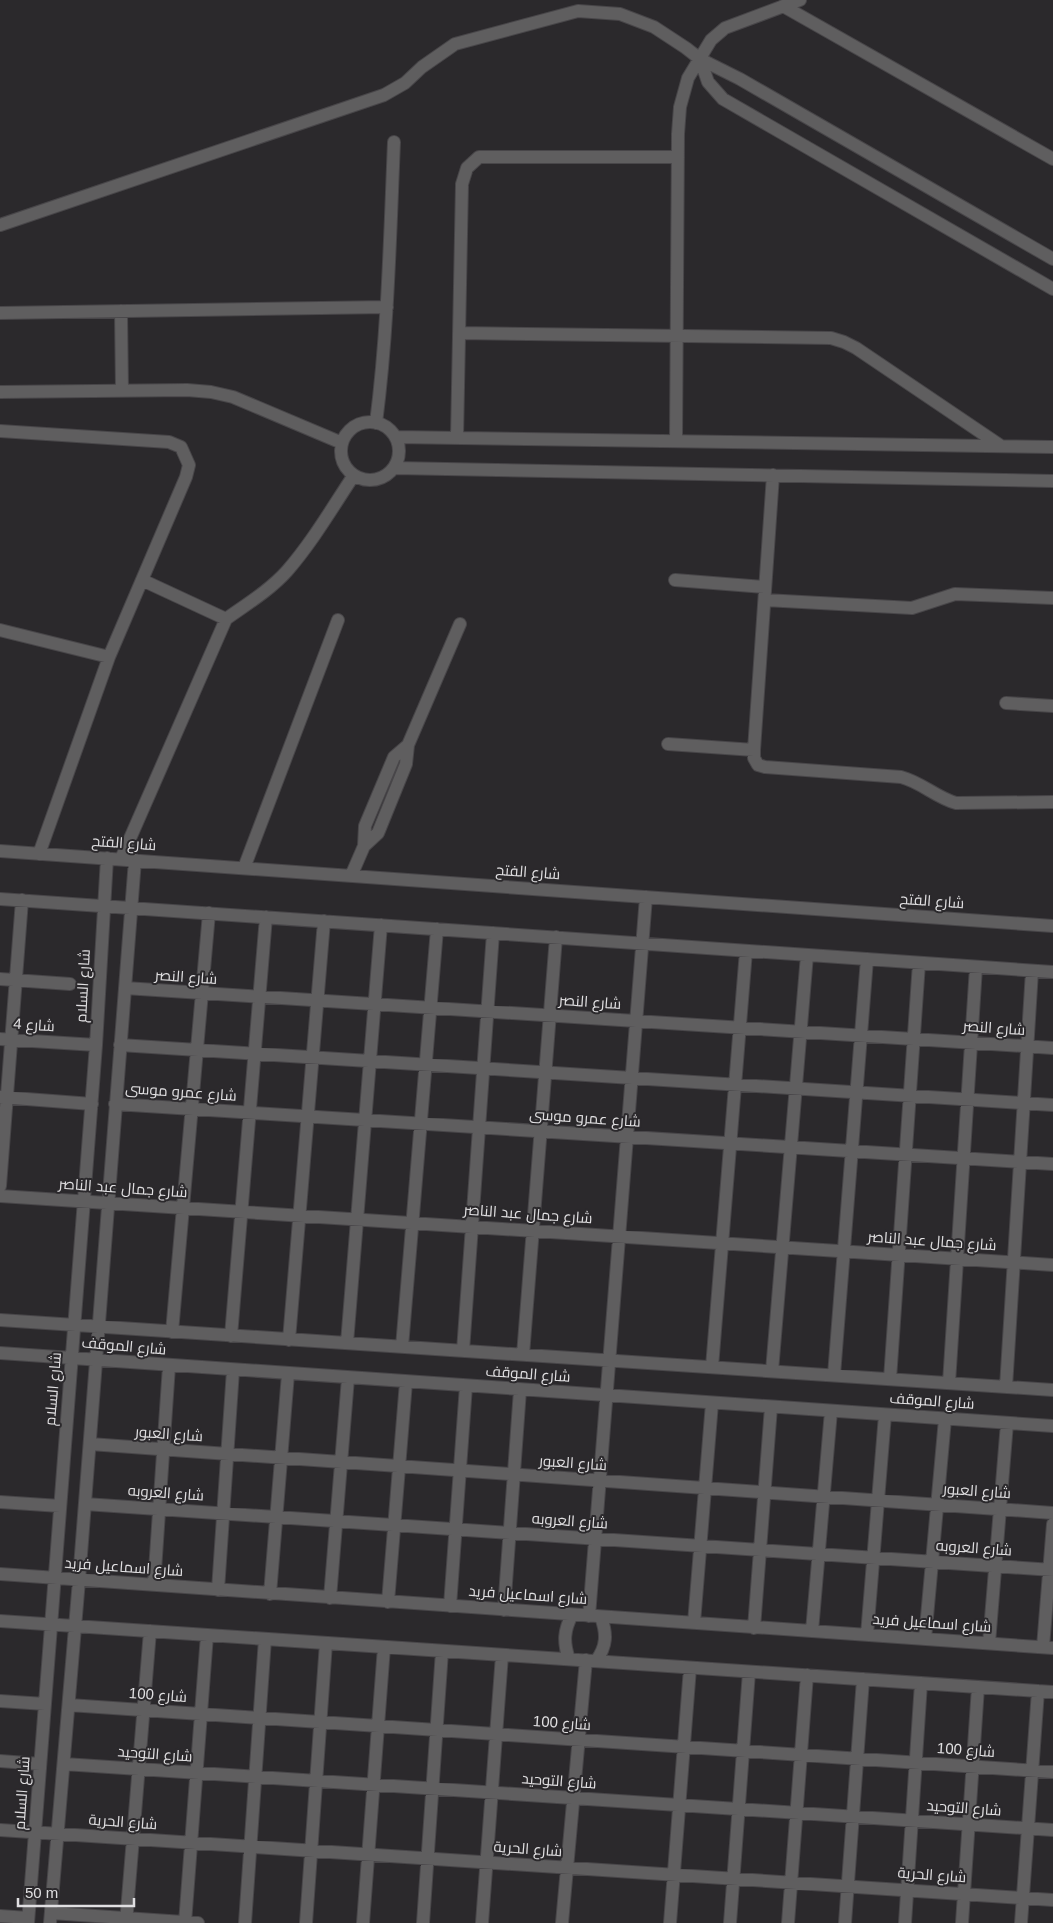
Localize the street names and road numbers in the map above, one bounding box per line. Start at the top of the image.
street label: شارع الفتح [91,832,157,856]
street label: شارع الفتح [495,861,561,885]
street label: شارع الفتح [899,890,965,914]
street label: شارع السلام [72,949,96,1023]
street label: شارع النصر [153,966,218,990]
street label: شارع النصر [557,991,622,1015]
street label: شارع 4 [12,1015,55,1037]
street label: شارع النصر [961,1017,1026,1041]
street label: شارع عمرو موسى [125,1079,237,1107]
street label: شارع عمرو موسى [529,1105,641,1133]
street label: شارع جمال عبد الناصر [57,1174,188,1203]
street label: شارع جمال عبد الناصر [462,1200,593,1229]
street label: شارع جمال عبد الناصر [866,1227,997,1256]
street label: شارع الموقف [81,1333,167,1361]
street label: شارع السلام [41,1351,67,1427]
street label: شارع الموقف [485,1362,571,1388]
street label: شارع الموقف [889,1389,975,1415]
street label: شارع العبور [133,1423,204,1447]
street label: شارع العبور [537,1452,608,1476]
street label: شارع العبور [941,1480,1012,1504]
street label: شارع العروبه [127,1481,205,1507]
street label: شارع العروبه [531,1509,609,1535]
street label: شارع العروبه [935,1536,1013,1562]
street label: شارع اسماعيل فريد [64,1554,184,1582]
street label: شارع اسماعيل فريد [468,1582,588,1610]
street label: شارع اسماعيل فريد [872,1610,992,1638]
street label: شارع 100 [128,1684,188,1708]
street label: شارع 100 [532,1712,592,1736]
street label: شارع 100 [936,1739,996,1763]
street label: شارع التوحيد [117,1742,193,1768]
street label: شارع السلام [10,1756,36,1831]
street label: شارع التوحيد [521,1769,597,1795]
street label: شارع التوحيد [926,1796,1002,1822]
street label: شارع الحرية [88,1811,158,1835]
street label: شارع الحرية [493,1838,563,1862]
street label: شارع الحرية [897,1864,967,1888]

